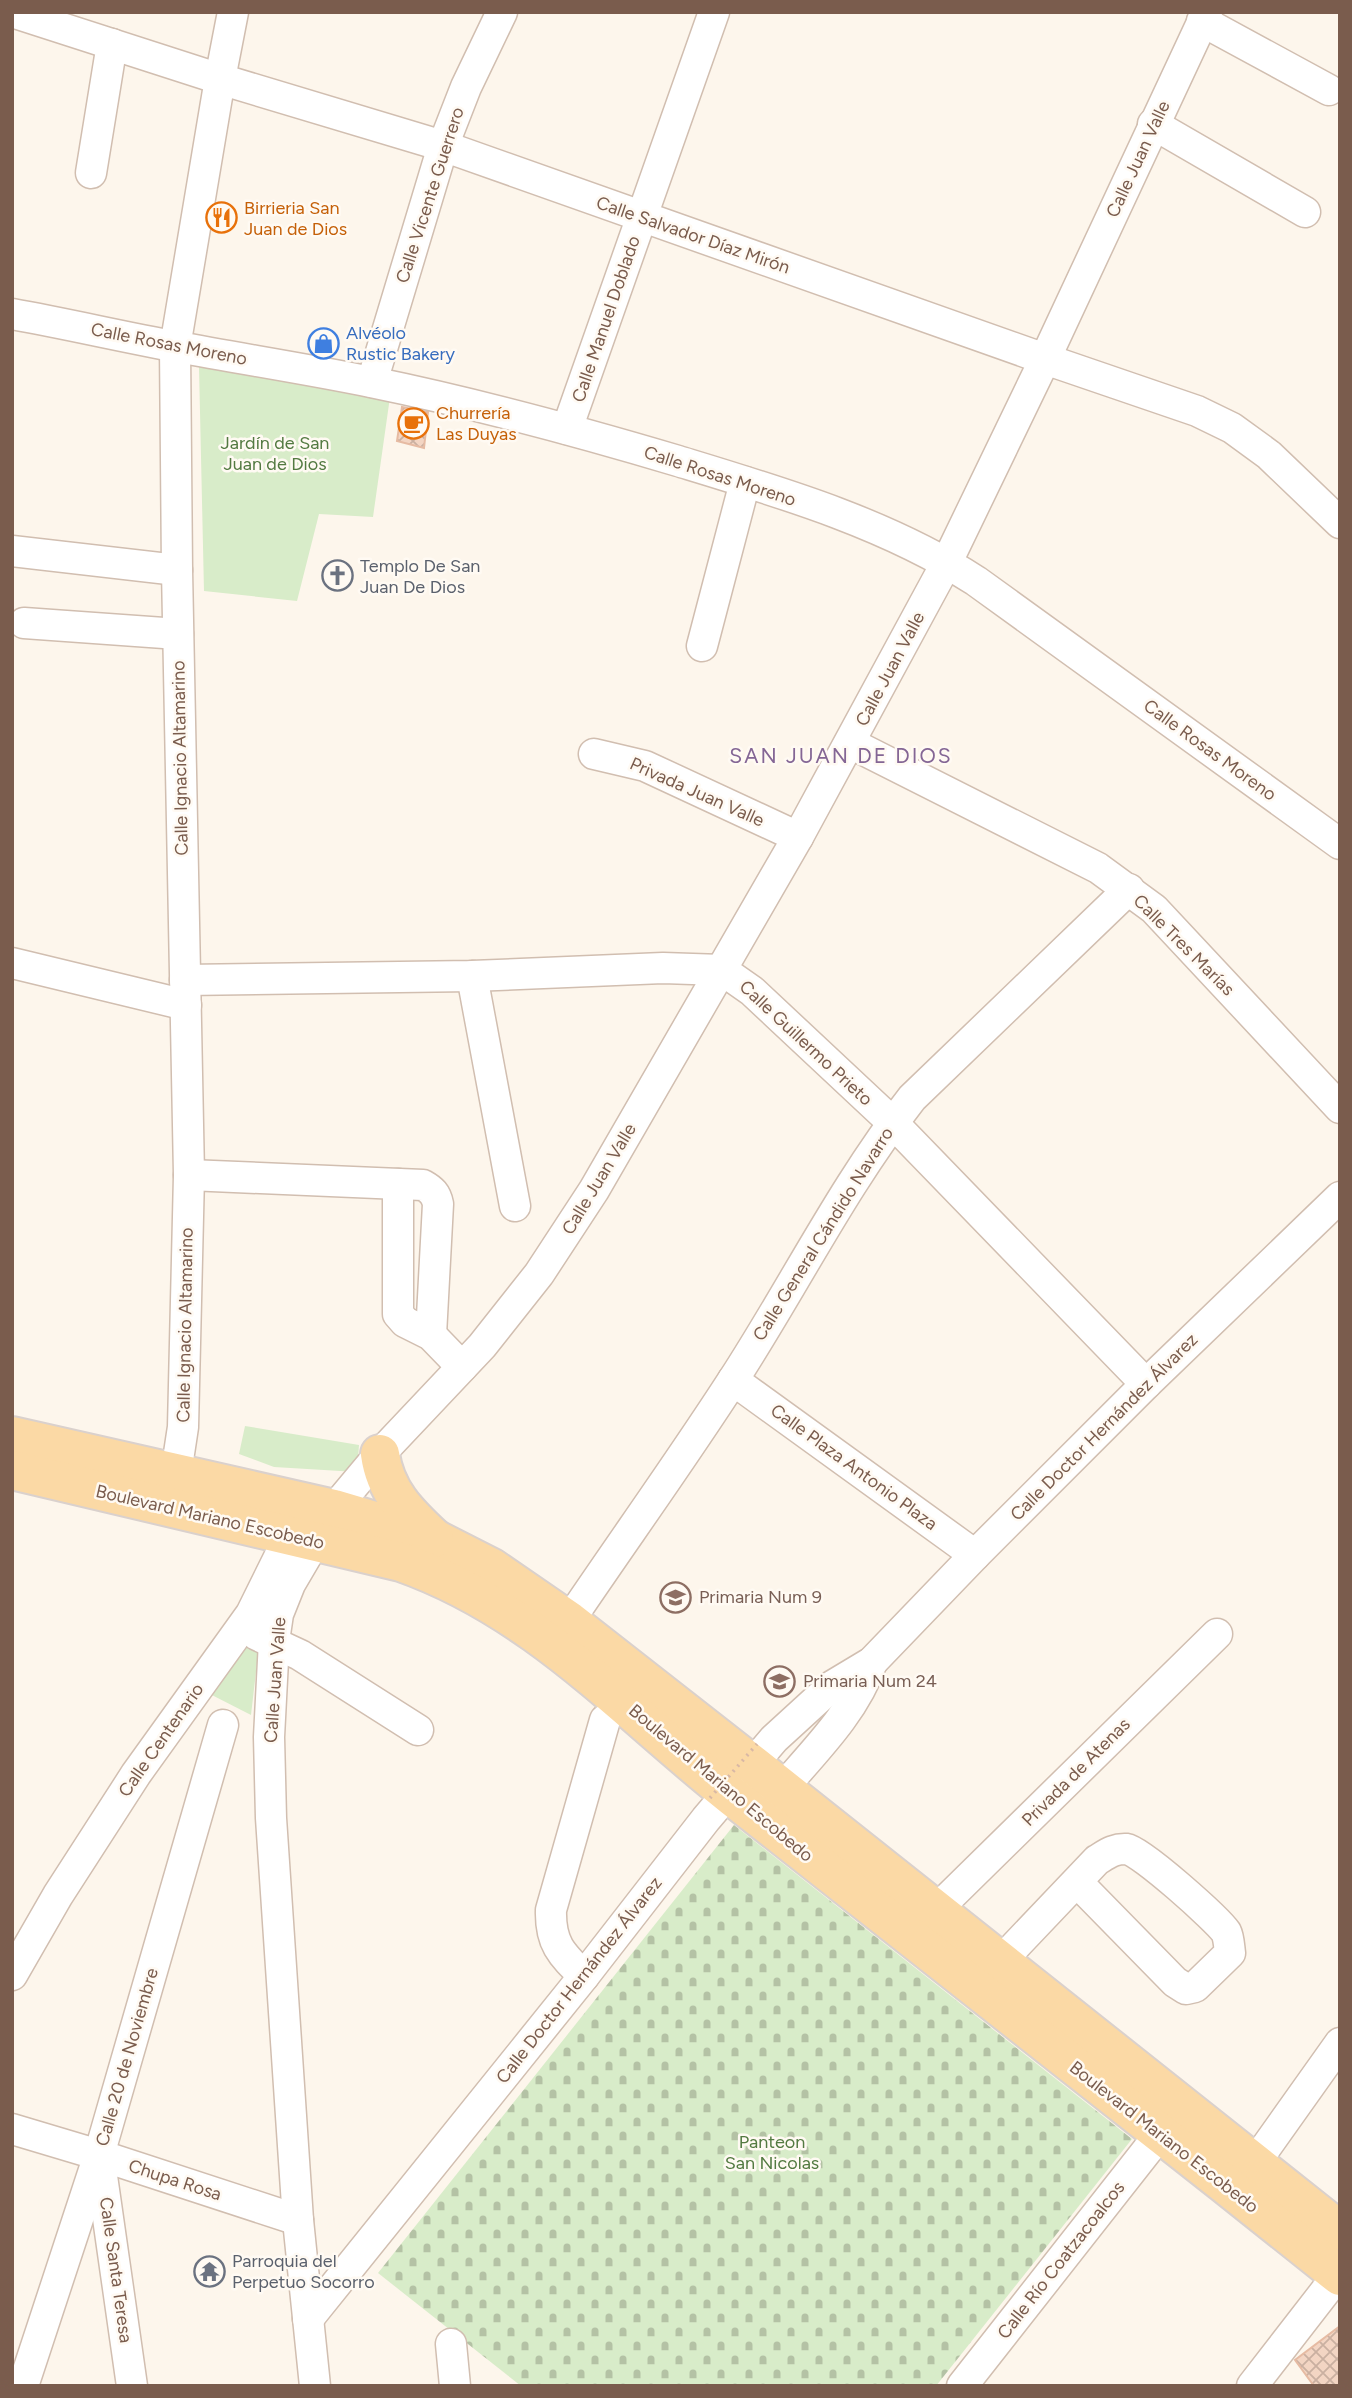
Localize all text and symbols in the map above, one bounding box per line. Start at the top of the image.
street label: Calle Juan Valle [1101,97,1175,221]
street label: Calle Vicente Guerrero [391,104,469,286]
street label: Calle Salvador Díaz Mirón [593,191,793,279]
place label: Birrieria San Juan de Dios [244,197,347,240]
restaurant icon: Birrieria San Juan de Dios [204,201,238,235]
street label: Calle Manuel Doblado [567,233,645,405]
street label: Calle Rosas Moreno [89,318,249,370]
place label: Alvéolo Rustic Bakery [346,322,455,365]
shop icon: Alvéolo Rustic Bakery [306,326,340,360]
place label: Churrería Las Duyas [436,402,517,445]
cafe icon: Churrería Las Duyas [396,406,430,440]
park label: Jardín de San Juan de Dios [221,432,329,475]
street label: Calle Rosas Moreno [641,441,799,511]
place label: Templo De San Juan De Dios [360,555,480,598]
church icon: Templo De San Juan De Dios [320,559,354,593]
street label: Calle Juan Valle [851,608,929,730]
street label: Calle Ignacio Altamarino [167,660,193,856]
street label: Calle Rosas Moreno [1139,695,1281,805]
district label: SAN JUAN DE DIOS [729,743,953,768]
street label: Privada Juan Valle [626,753,768,832]
street label: Calle Tres Marías [1129,890,1239,1000]
street label: Calle Guillermo Prieto [735,976,877,1110]
street label: Calle Juan Valle [557,1119,641,1239]
street label: Calle General Cándido Navarro [748,1123,898,1345]
street label: Calle Ignacio Altamarino [172,1227,198,1423]
street label: Calle Doctor Hernández Álvarez [1006,1329,1202,1525]
street label: Calle Plaza Antonio Plaza [766,1399,942,1535]
street label: Boulevard Mariano Escobedo [94,1480,326,1554]
school or university icon: Primaria Num 9 [659,1580,693,1614]
place label: Primaria Num 9 [699,1586,822,1608]
street label: Calle Juan Valle [260,1616,290,1744]
school or university icon: Primaria Num 24 [763,1664,797,1698]
place label: Primaria Num 24 [803,1670,937,1692]
street label: Calle Centenario [114,1679,208,1801]
street label: Boulevard Mariano Escobedo [624,1699,818,1867]
street label: Privada de Atenas [1017,1713,1135,1831]
street label: Calle Doctor Hernández Álvarez [491,1872,667,2088]
street label: Calle 20 de Noviembre [91,1965,163,2149]
street label: Boulevard Mariano Escobedo [1065,2056,1263,2218]
park label: Panteon San Nicolas [725,2131,819,2174]
street label: Chupa Rosa [126,2155,224,2205]
street label: Calle Río Coatzacoalcos [993,2177,1129,2343]
street label: Calle Santa Teresa [95,2196,137,2344]
place label: Parroquia del Perpetuo Socorro [232,2250,375,2293]
temple icon: Parroquia del Perpetuo Socorro [192,2254,226,2288]

